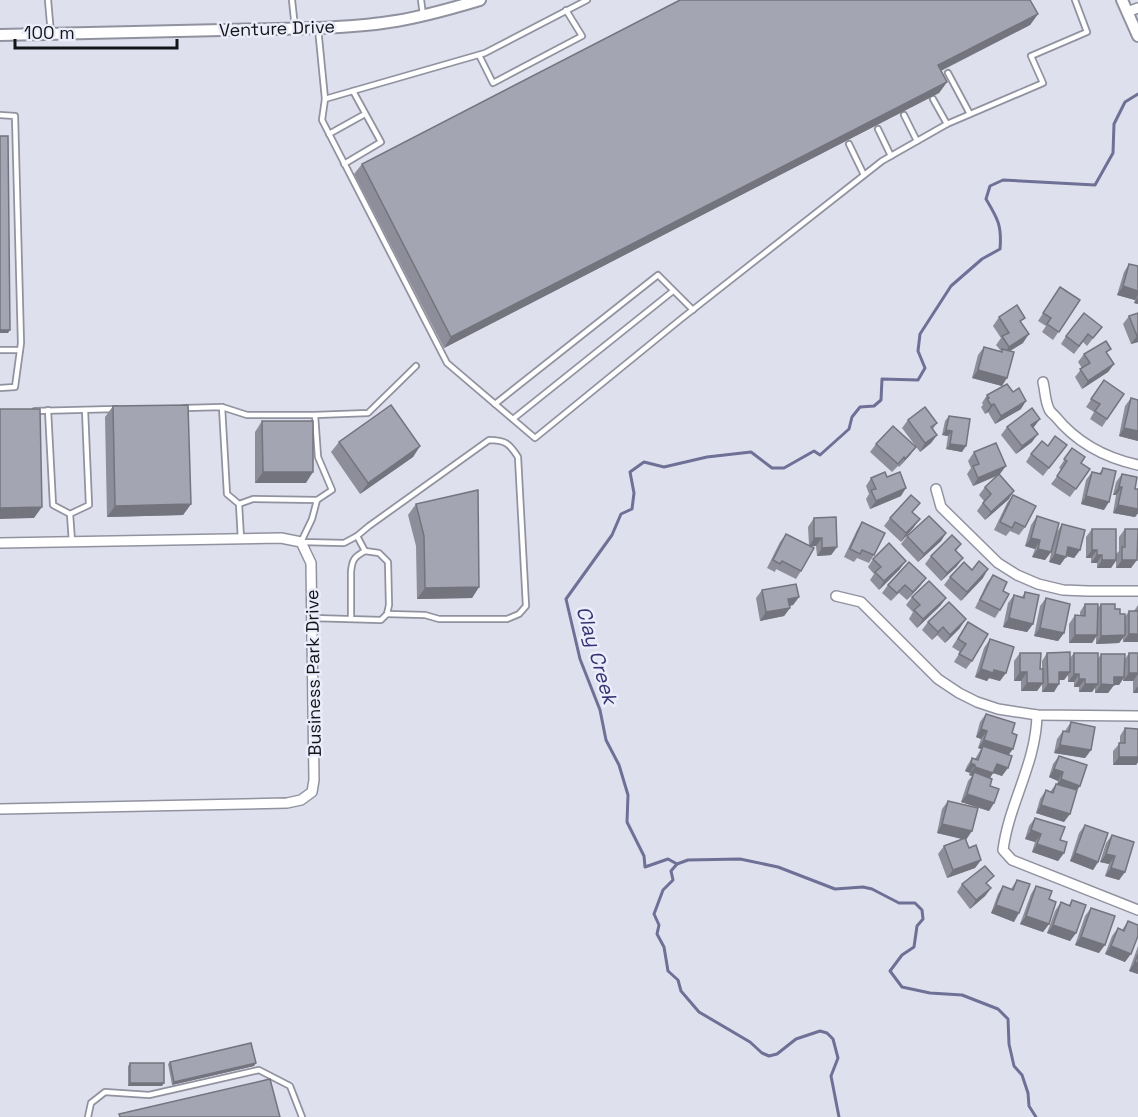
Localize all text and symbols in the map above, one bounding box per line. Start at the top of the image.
scale bar [15,12,177,50]
street label: Venture Drive [219,14,335,42]
text: 100 m [24,21,75,44]
street label: Business Park Drive [300,589,326,757]
water label: Clay Creek [571,603,624,709]

